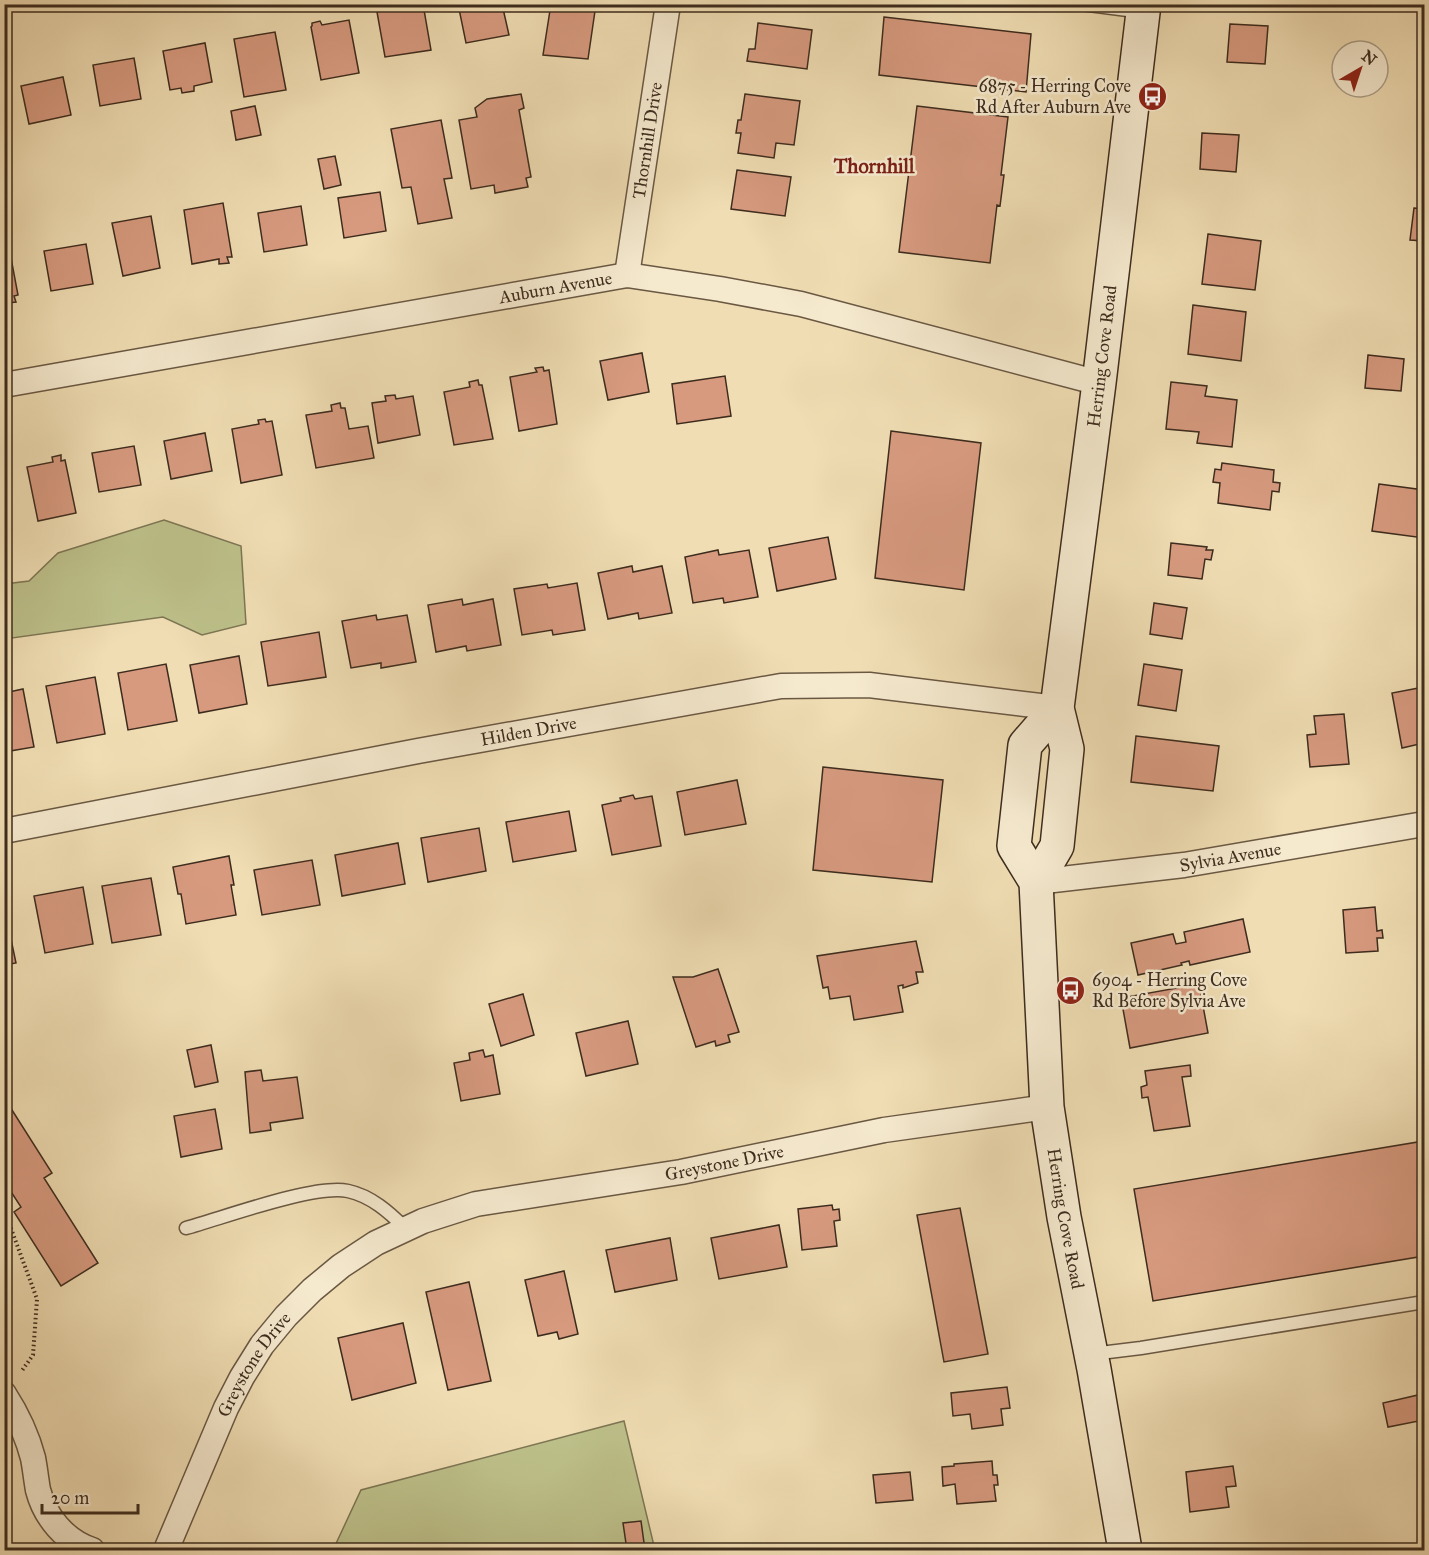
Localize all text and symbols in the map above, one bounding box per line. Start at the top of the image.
north arrow [1330,39,1390,99]
text: N [1358,46,1381,70]
place label: 6875 - Herring Cove Rd After Auburn Ave [975,75,1131,118]
street label: Thornhill Drive [628,80,667,201]
bus stop icon: 6875 - Herring Cove Rd After Auburn Ave [1136,80,1168,112]
district label: Thornhill [833,154,915,178]
street label: Auburn Avenue [496,267,614,309]
street label: Herring Cove Road [1082,284,1122,429]
street label: Hilden Drive [479,712,578,751]
street label: Sylvia Avenue [1178,838,1283,877]
place label: 6904 - Herring Cove Rd Before Sylvia Ave [1092,969,1247,1012]
bus stop icon: 6904 - Herring Cove Rd Before Sylvia Ave [1055,974,1087,1006]
street label: Greystone Drive [663,1140,786,1185]
street label: Herring Cove Road [1042,1146,1089,1291]
street label: Greystone Drive [213,1308,296,1420]
scale bar [42,1477,138,1515]
text: 20 m [51,1487,89,1509]

